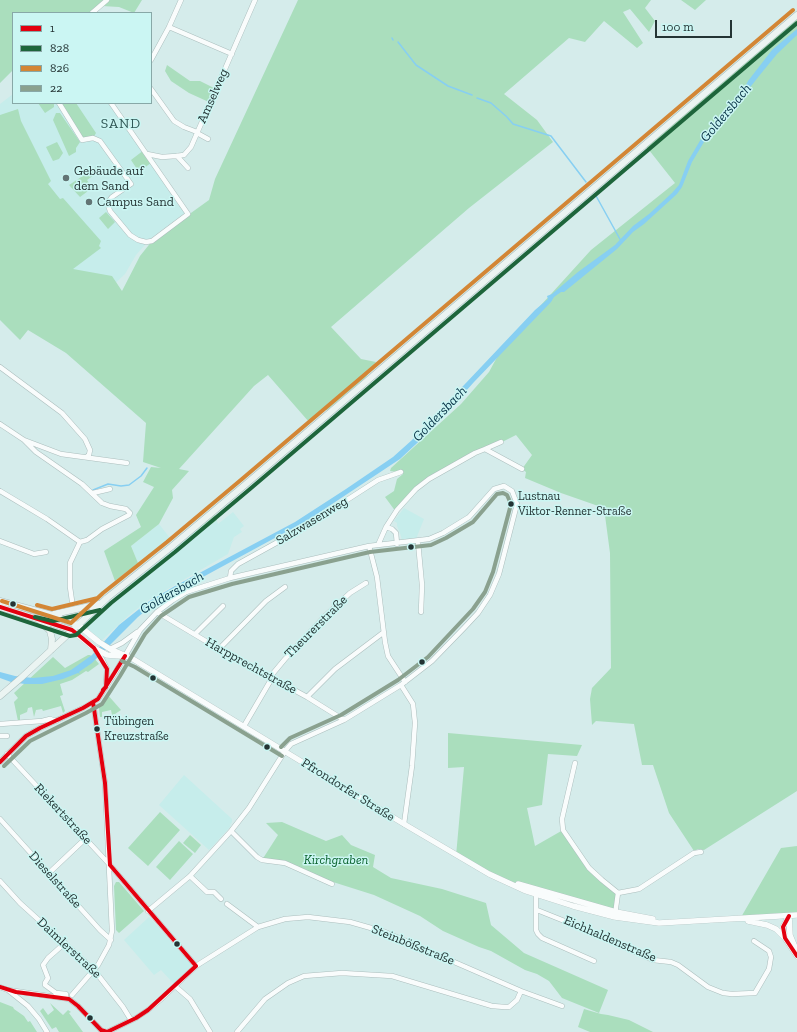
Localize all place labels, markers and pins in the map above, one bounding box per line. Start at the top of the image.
place label: Gebäude auf dem Sand [74,163,144,194]
marker: Gebäude auf dem Sand [61,173,71,183]
place label: Campus Sand [97,194,174,210]
marker: Campus Sand [84,197,94,207]
place label: Lustnau Viktor-Renner-Straße [518,490,631,518]
marker: Lustnau Viktor-Renner-Straße [506,499,516,509]
unlabelled marker [406,542,416,552]
unlabelled marker [8,599,18,609]
unlabelled marker [417,657,427,667]
unlabelled marker [148,673,158,683]
place label: Tübingen Kreuzstraße [104,715,169,743]
marker: Tübingen Kreuzstraße [92,724,102,734]
unlabelled marker [262,742,272,752]
unlabelled marker [172,939,182,949]
unlabelled marker [85,1013,95,1023]

